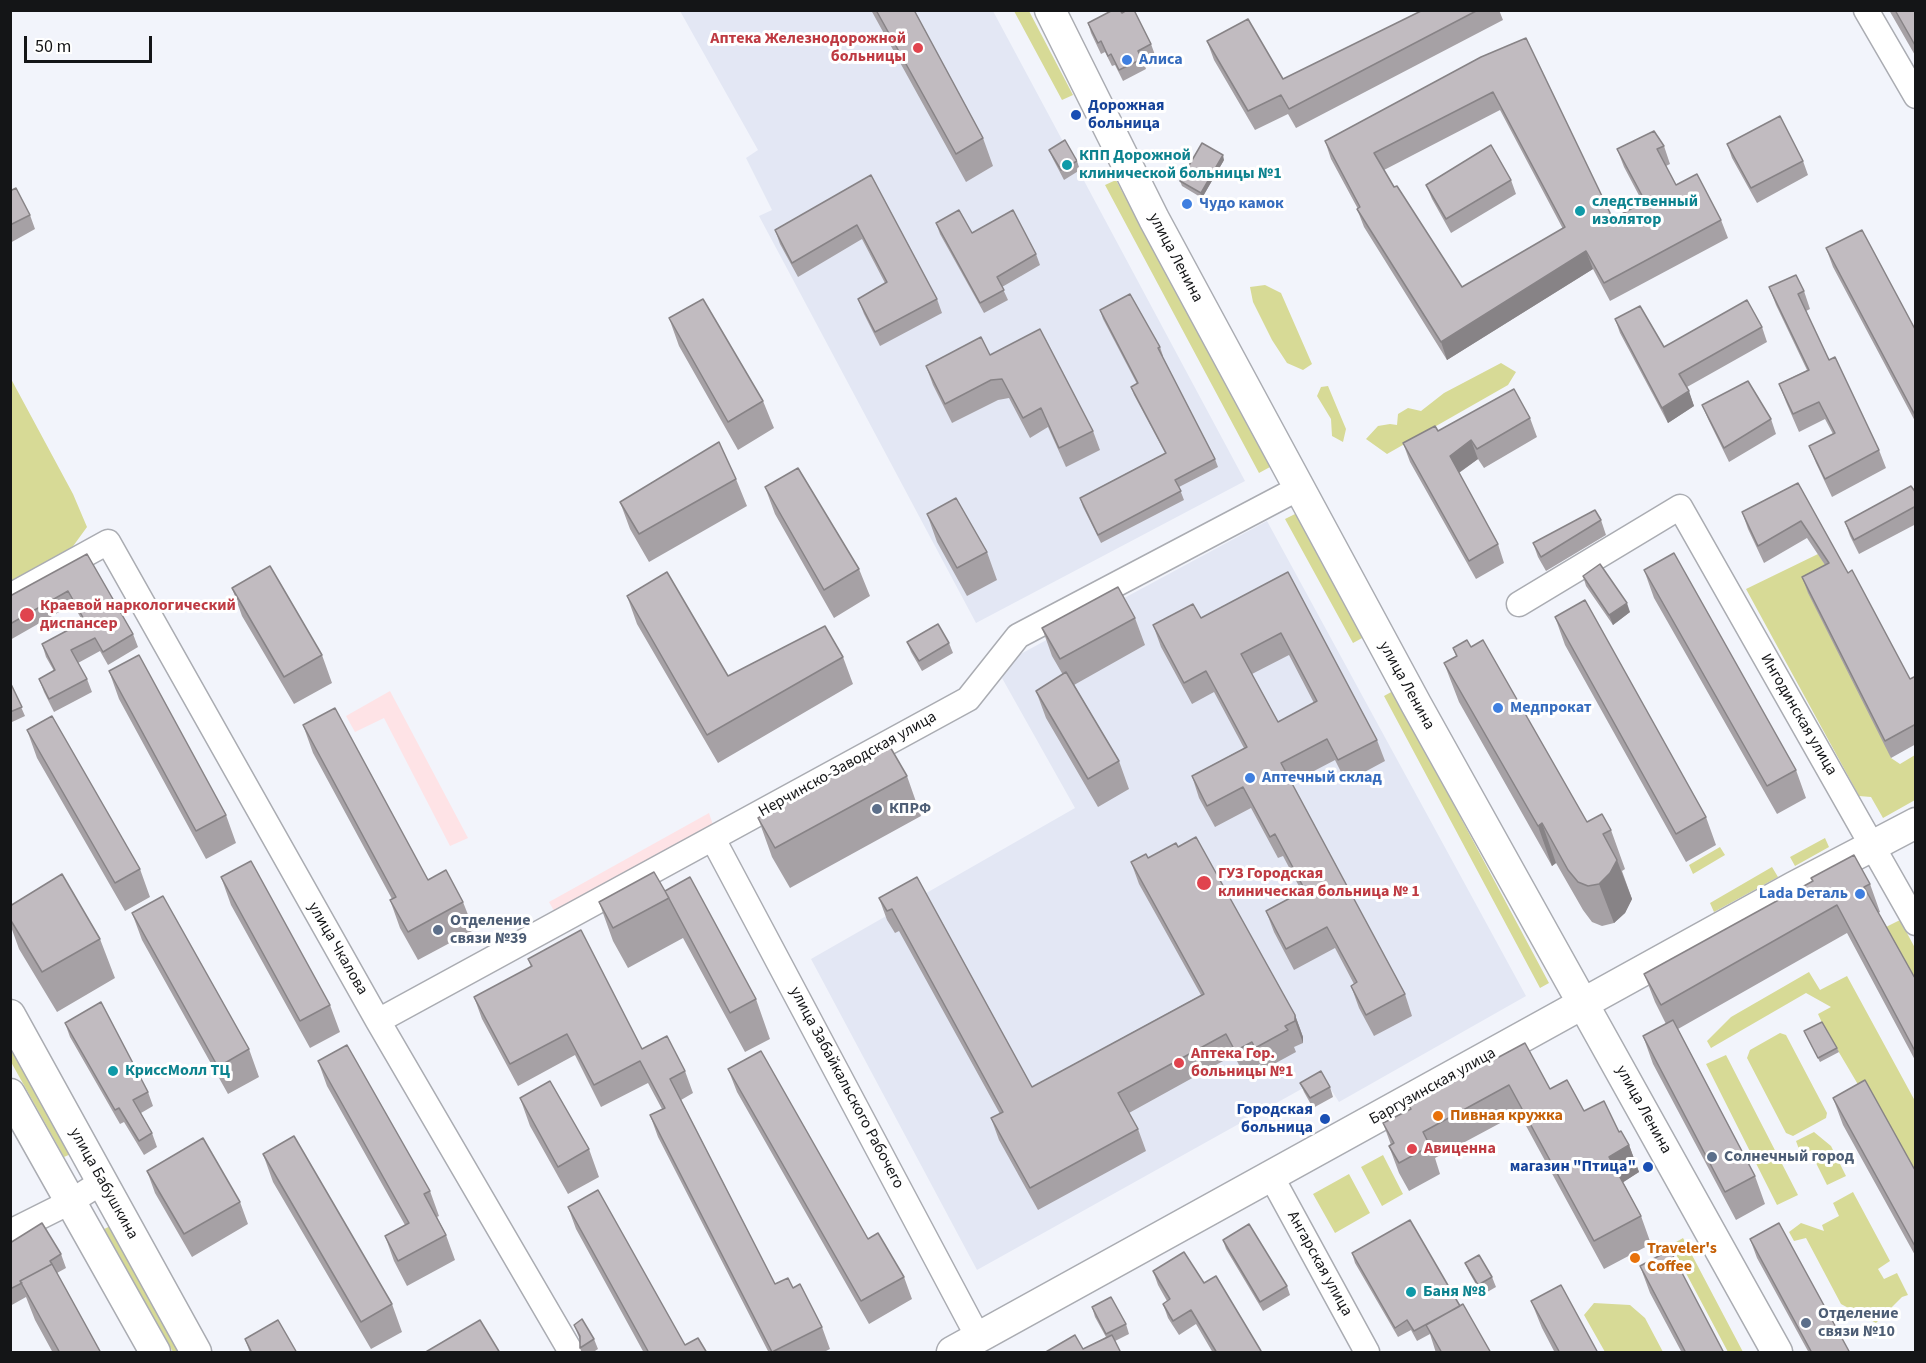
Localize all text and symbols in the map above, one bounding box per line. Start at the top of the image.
scale bar [27,24,154,62]
place label: Аптека Железнодорожной больницы [710,29,906,67]
text: 50 m [35,34,71,59]
marker: Аптека Железнодорожной больницы [911,41,925,55]
place label: Алиса [1139,50,1183,70]
marker: Алиса [1120,53,1134,67]
place label: Дорожная больница [1088,96,1165,134]
marker: Дорожная больница [1069,108,1083,122]
place label: КПП Дорожной клинической больницы №1 [1079,146,1282,184]
marker: КПП Дорожной клинической больницы №1 [1060,158,1074,172]
place label: следственный изолятор [1592,192,1698,230]
place label: Чудо камок [1199,194,1284,214]
marker: Чудо камок [1180,197,1194,211]
marker: следственный изолятор [1573,204,1587,218]
street label: улица Ленина [1143,210,1207,306]
place label: Краевой наркологический диспансер [40,596,236,634]
marker: Краевой наркологический диспансер [18,606,36,624]
street label: улица Ленина [1374,638,1438,734]
street label: Ингодинская улица [1755,651,1841,779]
place label: Медпрокат [1510,698,1592,718]
marker: Медпрокат [1491,701,1505,715]
street label: Нерчинско-Заводская улица [756,708,940,822]
place label: Аптечный склад [1262,768,1382,788]
marker: Аптечный склад [1243,771,1257,785]
place label: КПРФ [889,799,931,819]
marker: КПРФ [870,802,884,816]
place label: ГУЗ Городская клиническая больница № 1 [1218,864,1420,902]
marker: ГУЗ Городская клиническая больница № 1 [1195,874,1213,892]
place label: Lada Dеталь [1759,884,1848,904]
marker: Lada Dеталь [1853,887,1867,901]
street label: улица Чкалова [303,899,371,999]
place label: Отделение связи №39 [450,911,530,949]
marker: Отделение связи №39 [431,923,445,937]
street label: улица Забайкальского Рабочего [785,984,907,1192]
place label: Аптека Гор. больницы №1 [1191,1044,1293,1082]
street label: Баргузинская улица [1366,1044,1500,1130]
marker: Аптека Гор. больницы №1 [1172,1056,1186,1070]
place label: КриссМолл ТЦ [125,1061,230,1081]
street label: улица Ленина [1611,1062,1675,1158]
marker: КриссМолл ТЦ [106,1064,120,1078]
place label: Городская больница [1237,1100,1313,1138]
place label: Пивная кружка [1450,1106,1563,1126]
marker: Пивная кружка [1431,1109,1445,1123]
marker: Городская больница [1318,1112,1332,1126]
street label: улица Бабушкина [64,1125,142,1243]
place label: Авиценна [1424,1139,1496,1159]
marker: Авиценна [1405,1142,1419,1156]
place label: Солнечный город [1724,1147,1854,1167]
marker: Солнечный город [1705,1150,1719,1164]
place label: магазин "Птица" [1510,1157,1636,1177]
marker: магазин "Птица" [1641,1160,1655,1174]
street label: Ангарская улица [1282,1208,1356,1320]
place label: Traveler's Coffee [1647,1239,1717,1277]
marker: Traveler's Coffee [1628,1251,1642,1265]
place label: Баня №8 [1423,1282,1486,1302]
marker: Баня №8 [1404,1285,1418,1299]
place label: Отделение связи №10 [1818,1304,1898,1342]
marker: Отделение связи №10 [1799,1316,1813,1330]

